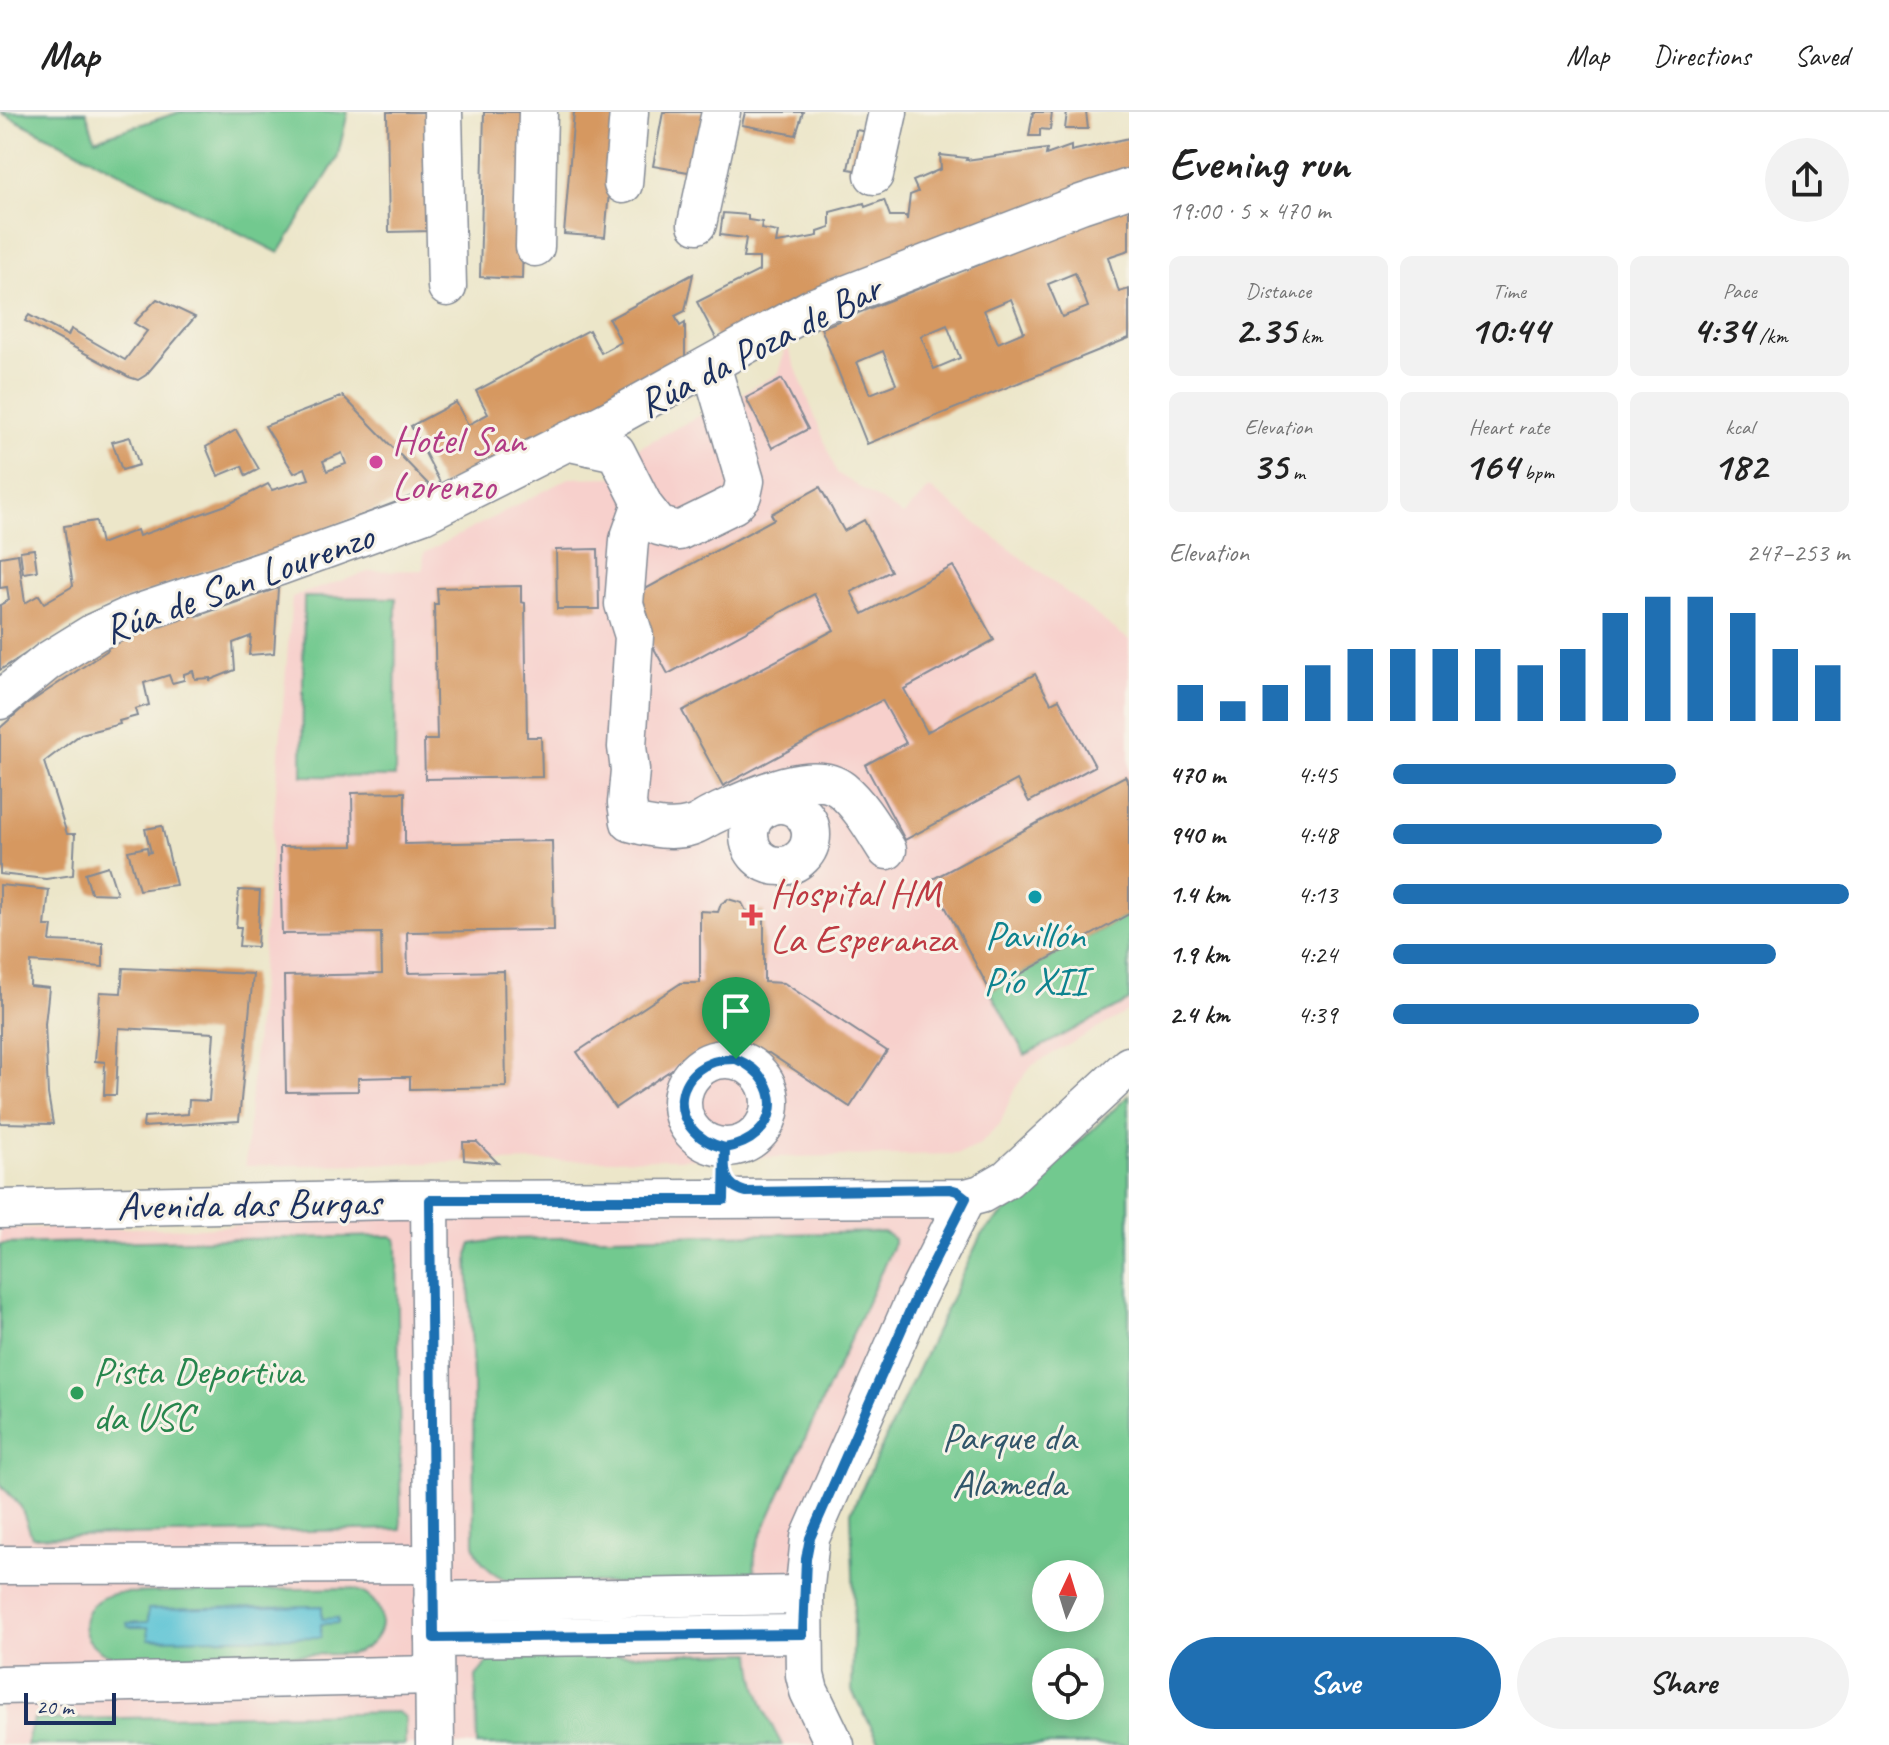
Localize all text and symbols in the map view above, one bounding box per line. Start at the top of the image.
text: Map [40,32,99,79]
text: Map [1566,38,1609,73]
text: Directions [1653,38,1751,73]
text: Saved [1795,38,1849,73]
text: Evening run [1169,136,1349,191]
button: share [1765,138,1849,222]
text: 19:00 · 5 × 470 m [1169,194,1330,227]
street label: Rúa da Poza de Bar [630,262,893,429]
text: Distance [1246,277,1311,305]
text: Time [1492,277,1526,305]
text: Pace [1723,277,1757,305]
text: 2.35 [1234,305,1296,355]
text: 10:44 [1469,305,1549,355]
text: 4:34 [1692,305,1754,355]
text: km [1296,322,1322,350]
text: /km [1754,322,1788,350]
text: Elevation [1244,413,1312,441]
text: Heart rate [1469,413,1549,441]
text: kcal [1725,413,1754,441]
place label: Hotel San Lorenzo [392,415,527,511]
text: 35 [1252,441,1287,491]
text: 164 [1464,441,1519,491]
text: 182 [1713,441,1767,491]
marker: Hotel San Lorenzo [367,453,385,471]
text: m [1287,458,1305,486]
text: bpm [1519,458,1554,486]
street label: Rúa de San Lourenzo [97,510,382,655]
text: Elevation [1169,536,1249,569]
text: 247–253 m [1746,536,1849,569]
text: 470 m [1169,758,1225,791]
text: 4:45 [1297,758,1337,791]
text: 940 m [1169,818,1225,851]
text: 4:48 [1297,818,1337,851]
place label: Hospital HM La Esperanza [770,868,959,964]
text: 1.4 km [1169,878,1229,911]
text: 4:13 [1297,878,1337,911]
marker: Pavillón Pío XII [1026,888,1044,906]
marker: Hospital HM La Esperanza [741,904,763,926]
place label: Pavillón Pío XII [983,910,1095,1006]
text: 1.9 km [1169,938,1229,971]
text: 4:24 [1297,938,1337,971]
pin [702,977,770,1059]
icon: arrive [714,989,758,1033]
text: 2.4 km [1169,998,1229,1031]
text: 4:39 [1297,998,1337,1031]
street label: Avenida das Burgas [117,1177,385,1231]
place label: Pista Deportiva da USC [93,1346,306,1442]
marker: Pista Deportiva da USC [68,1384,86,1402]
park label: Parque da Alameda [942,1412,1079,1508]
north arrow [1032,1560,1104,1632]
map controls [1032,1560,1104,1720]
button: Save [1169,1637,1501,1729]
button: Share [1517,1637,1849,1729]
button: locate [1032,1648,1104,1720]
scale bar [24,1689,116,1725]
text: 20 m [36,1693,73,1721]

